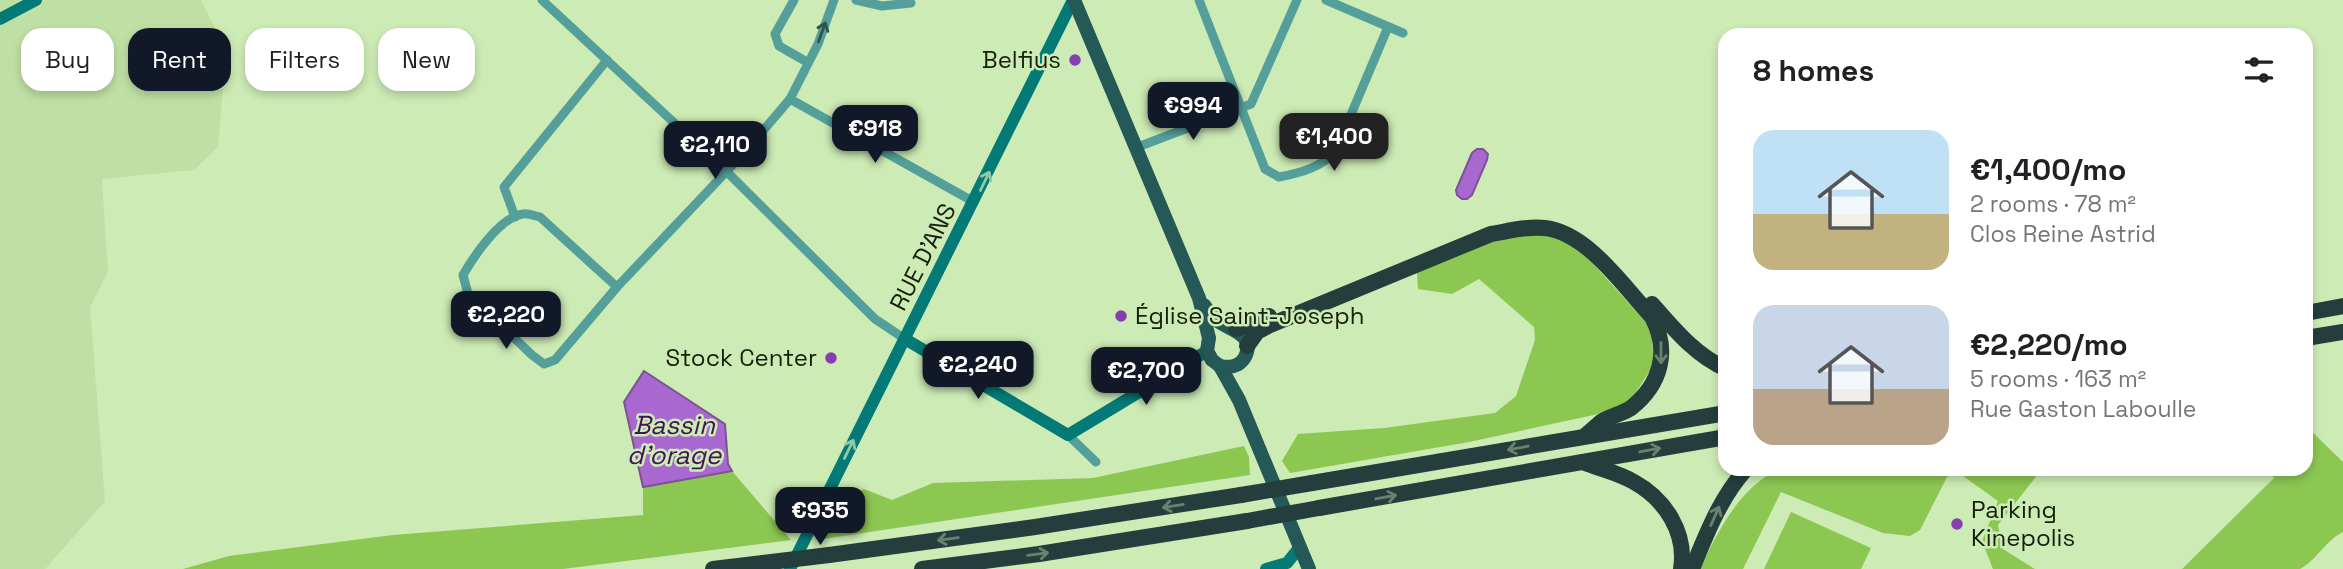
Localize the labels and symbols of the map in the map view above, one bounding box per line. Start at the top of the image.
one-way arrow [817,21,829,43]
place label: Belfius [982,44,1061,75]
marker: Belfius [1067,52,1083,68]
pin: €994 [1152,82,1234,142]
pin: €918 [834,106,916,165]
pin: €1,400 [1277,114,1391,173]
pin: €2,110 [658,122,772,181]
one-way arrow [978,171,992,192]
street label: RUE D'ANS [882,198,963,316]
pin: €2,220 [449,292,563,351]
place label: Église Saint-Joseph [1135,300,1365,331]
marker: Église Saint-Joseph [1113,308,1129,324]
place label: Stock Center [666,342,817,373]
pin: €2,240 [921,342,1035,401]
one-way arrow [1654,342,1668,365]
pin: €2,700 [1089,348,1203,407]
marker: Stock Center [823,350,839,366]
water label: Bassin d'orage [627,408,723,472]
one-way arrow [843,439,856,460]
one-way arrow [1507,442,1530,455]
one-way arrow [1638,443,1661,456]
pin: €935 [779,488,861,547]
one-way arrow [1374,489,1397,503]
place label: Parking Kinepolis [1971,494,2075,553]
one-way arrow [1162,499,1185,512]
one-way arrow [1709,506,1722,527]
marker: Parking Kinepolis [1949,516,1965,532]
one-way arrow [937,533,960,546]
one-way arrow [1026,547,1049,560]

